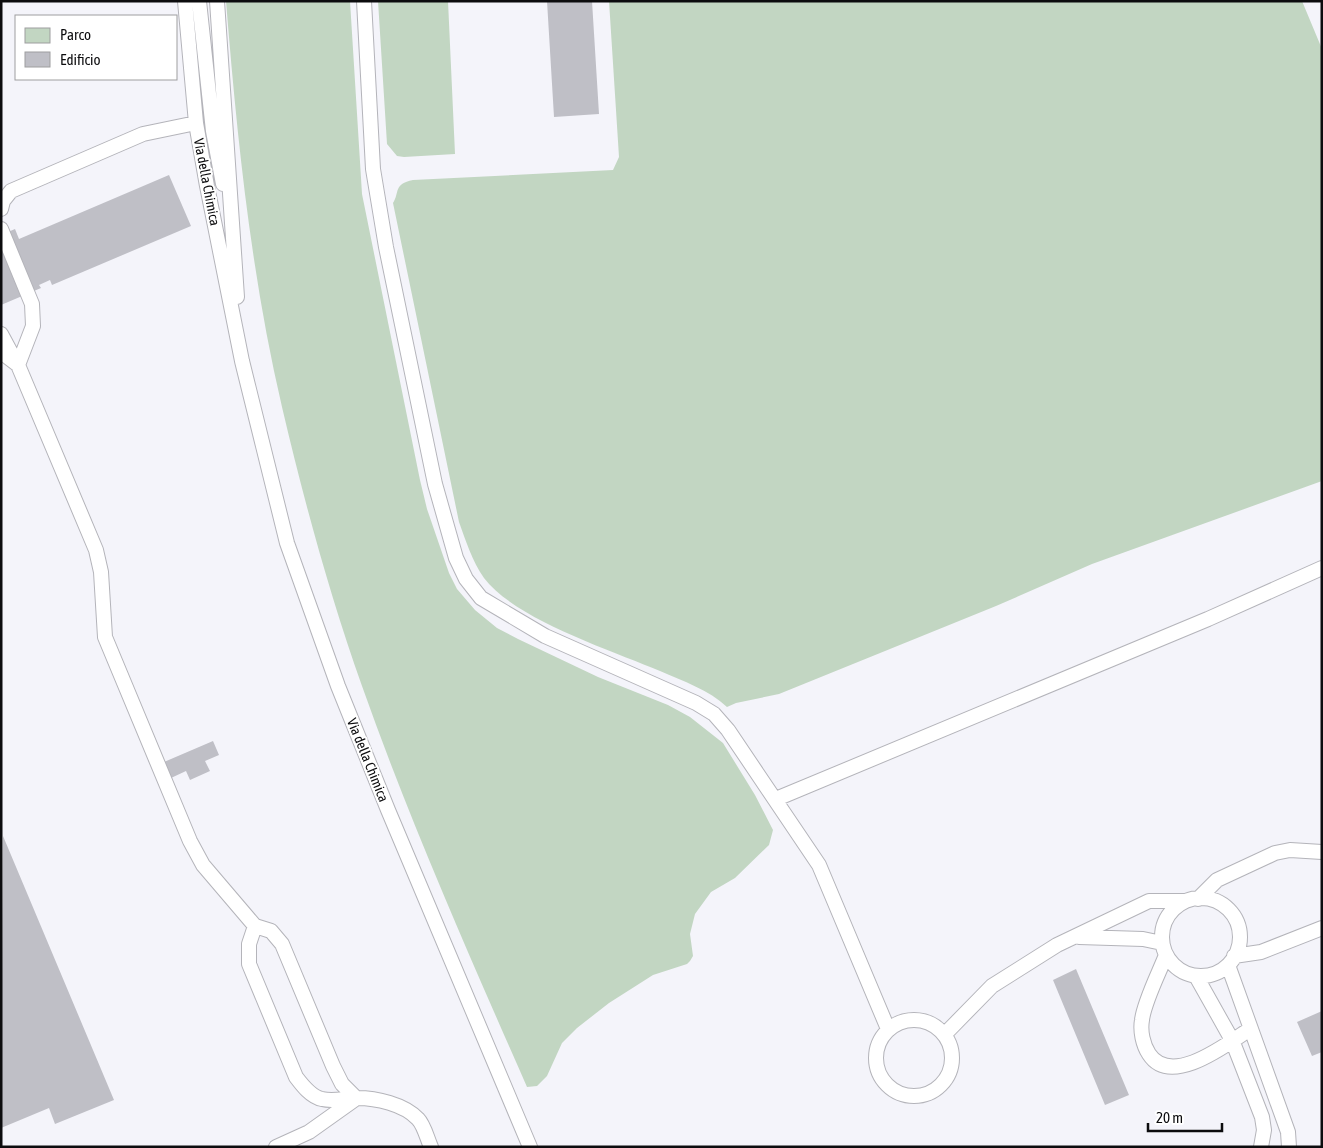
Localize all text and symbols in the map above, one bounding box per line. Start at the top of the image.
legend [15,15,178,80]
text: Parco [60,26,91,43]
text: Edificio [60,51,101,68]
street label: Via della Chimica [191,137,223,227]
street label: Via della Chimica [344,716,392,804]
scale bar [1148,1100,1222,1132]
text: 20 m [1156,1109,1183,1126]

